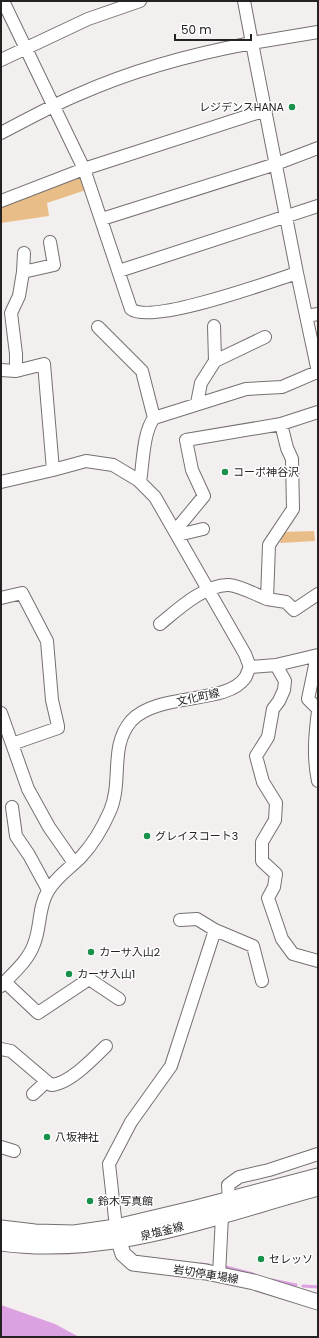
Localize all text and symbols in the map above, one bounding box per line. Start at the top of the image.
scale bar [175,16,251,42]
text: 50 m [181,21,212,38]
place label: レジデンスHANA [199,99,285,115]
marker: レジデンスHANA [287,102,297,112]
place label: コーポ神谷沢 [233,464,299,480]
marker: コーポ神谷沢 [220,467,230,477]
street label: 文化町線 [175,684,221,710]
place label: グレイスコート3 [155,828,238,844]
marker: グレイスコート3 [142,831,152,841]
place label: カーサ入山2 [99,944,160,960]
marker: カーサ入山2 [86,947,96,957]
place label: カーサ入山1 [77,966,135,982]
marker: カーサ入山1 [64,969,74,979]
place label: 八坂神社 [55,1129,99,1145]
marker: 八坂神社 [42,1132,52,1142]
place label: 鈴木写真館 [98,1193,153,1209]
marker: 鈴木写真館 [85,1196,95,1206]
street label: 泉塩釜線 [139,1218,185,1244]
place label: セレッソ [269,1251,313,1267]
marker: セレッソ [256,1254,266,1264]
street label: 岩切停車場線 [172,1261,240,1287]

